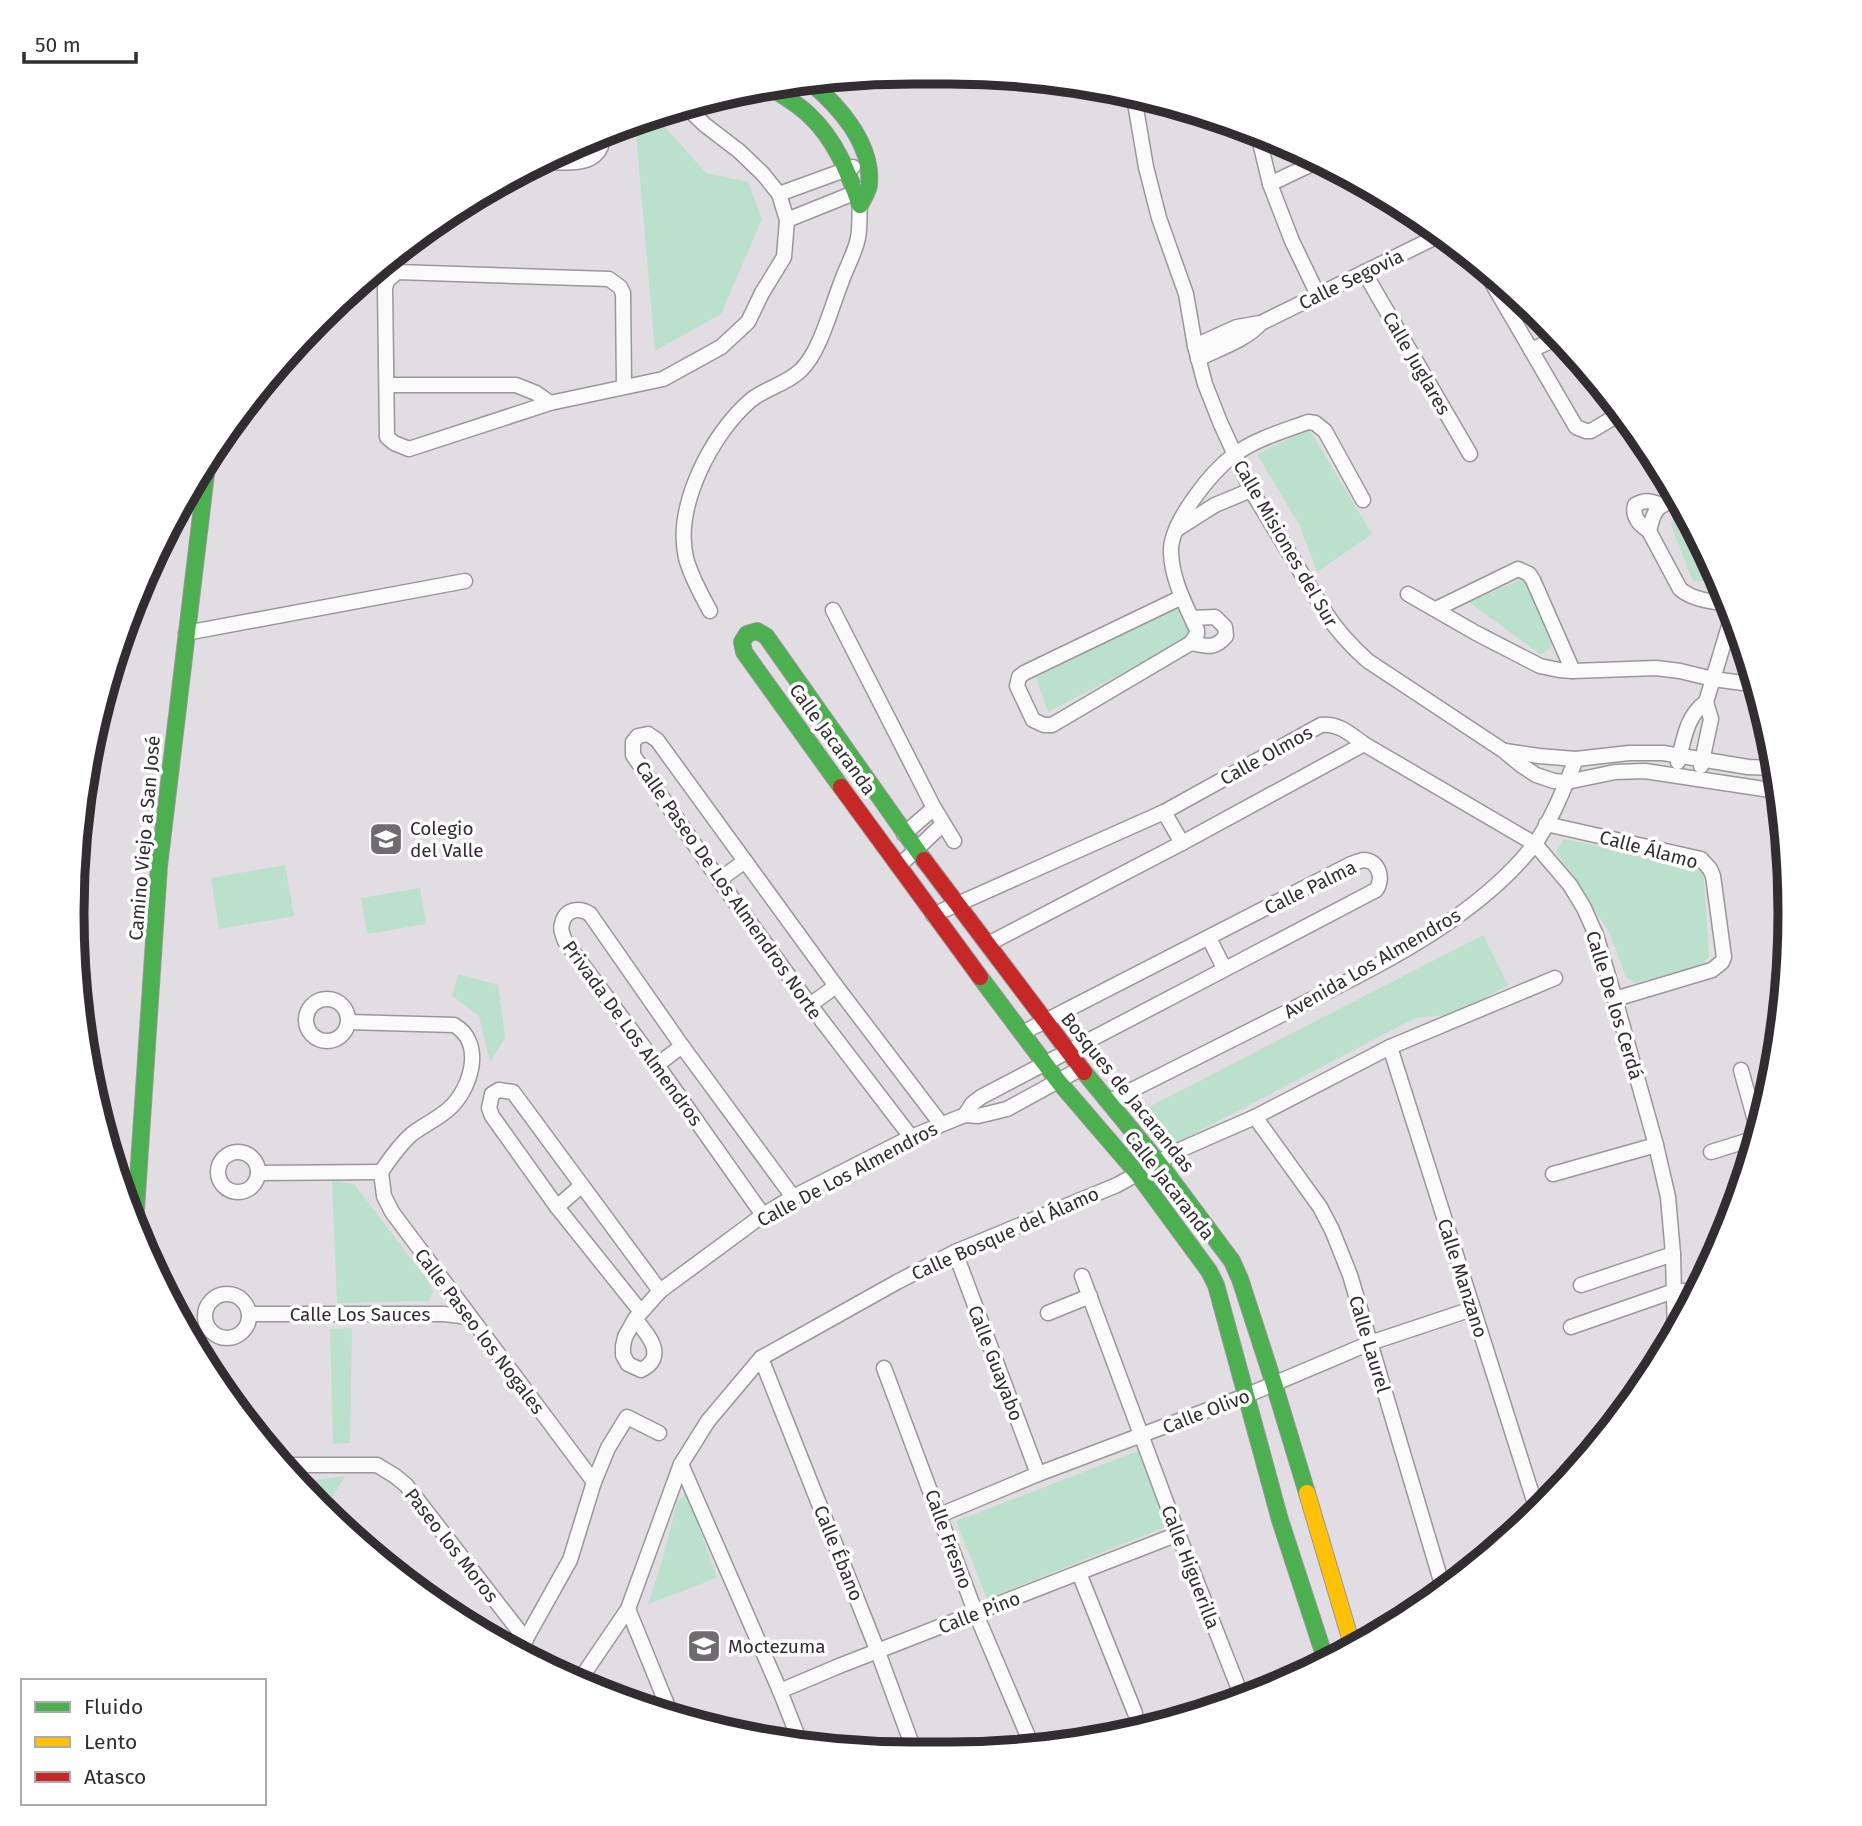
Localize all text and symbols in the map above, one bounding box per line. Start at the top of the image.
scale bar [24,21,136,65]
text: 50 m [35,32,81,58]
street label: Calle Segovia [1295,244,1407,315]
street label: Calle Juglares [1378,307,1455,419]
street label: Calle Misiones del Sur [1228,456,1343,631]
street label: Calle Jacaranda [784,679,881,800]
street label: Calle Olmos [1216,721,1317,790]
street label: Camino Viejo a San José [124,735,165,942]
street label: Calle Paseo De Los Almendros Norte [630,757,827,1024]
place label: Colegio del Valle [410,817,484,862]
school or university icon: Colegio del Valle [367,820,405,858]
street label: Calle Álamo [1597,825,1701,874]
street label: Calle Palma [1261,855,1360,920]
street label: Avenida Los Almendros [1280,903,1465,1023]
street label: Calle De los Cerdá [1581,928,1648,1082]
street label: Privada De Los Almendros [558,936,708,1131]
street label: Bosques de Jacarandas [1056,1008,1199,1177]
street label: Calle De Los Almendros [753,1117,941,1232]
street label: Calle Jacaranda [1120,1126,1219,1244]
street label: Calle Bosque del Álamo [908,1182,1102,1285]
street label: Calle Manzano [1432,1216,1493,1341]
street label: Calle Paseo los Nogales [410,1244,549,1419]
street label: Calle Laurel [1344,1293,1395,1396]
street label: Calle Guayabo [963,1302,1028,1424]
street label: Calle Los Sauces [290,1303,430,1326]
street label: Calle Olivo [1159,1384,1253,1439]
street label: Paseo los Moros [400,1484,503,1607]
street label: Calle Fresno [920,1486,977,1592]
street label: Calle Ébano [809,1502,868,1604]
street label: Calle Higuerilla [1156,1502,1225,1632]
street label: Calle Pino [935,1586,1023,1639]
school or university icon: Moctezuma [685,1627,723,1665]
place label: Moctezuma [728,1635,826,1658]
legend [21,1679,266,1805]
text: Fluido [84,1694,143,1720]
text: Lento [84,1729,137,1755]
text: Atasco [84,1764,146,1790]

